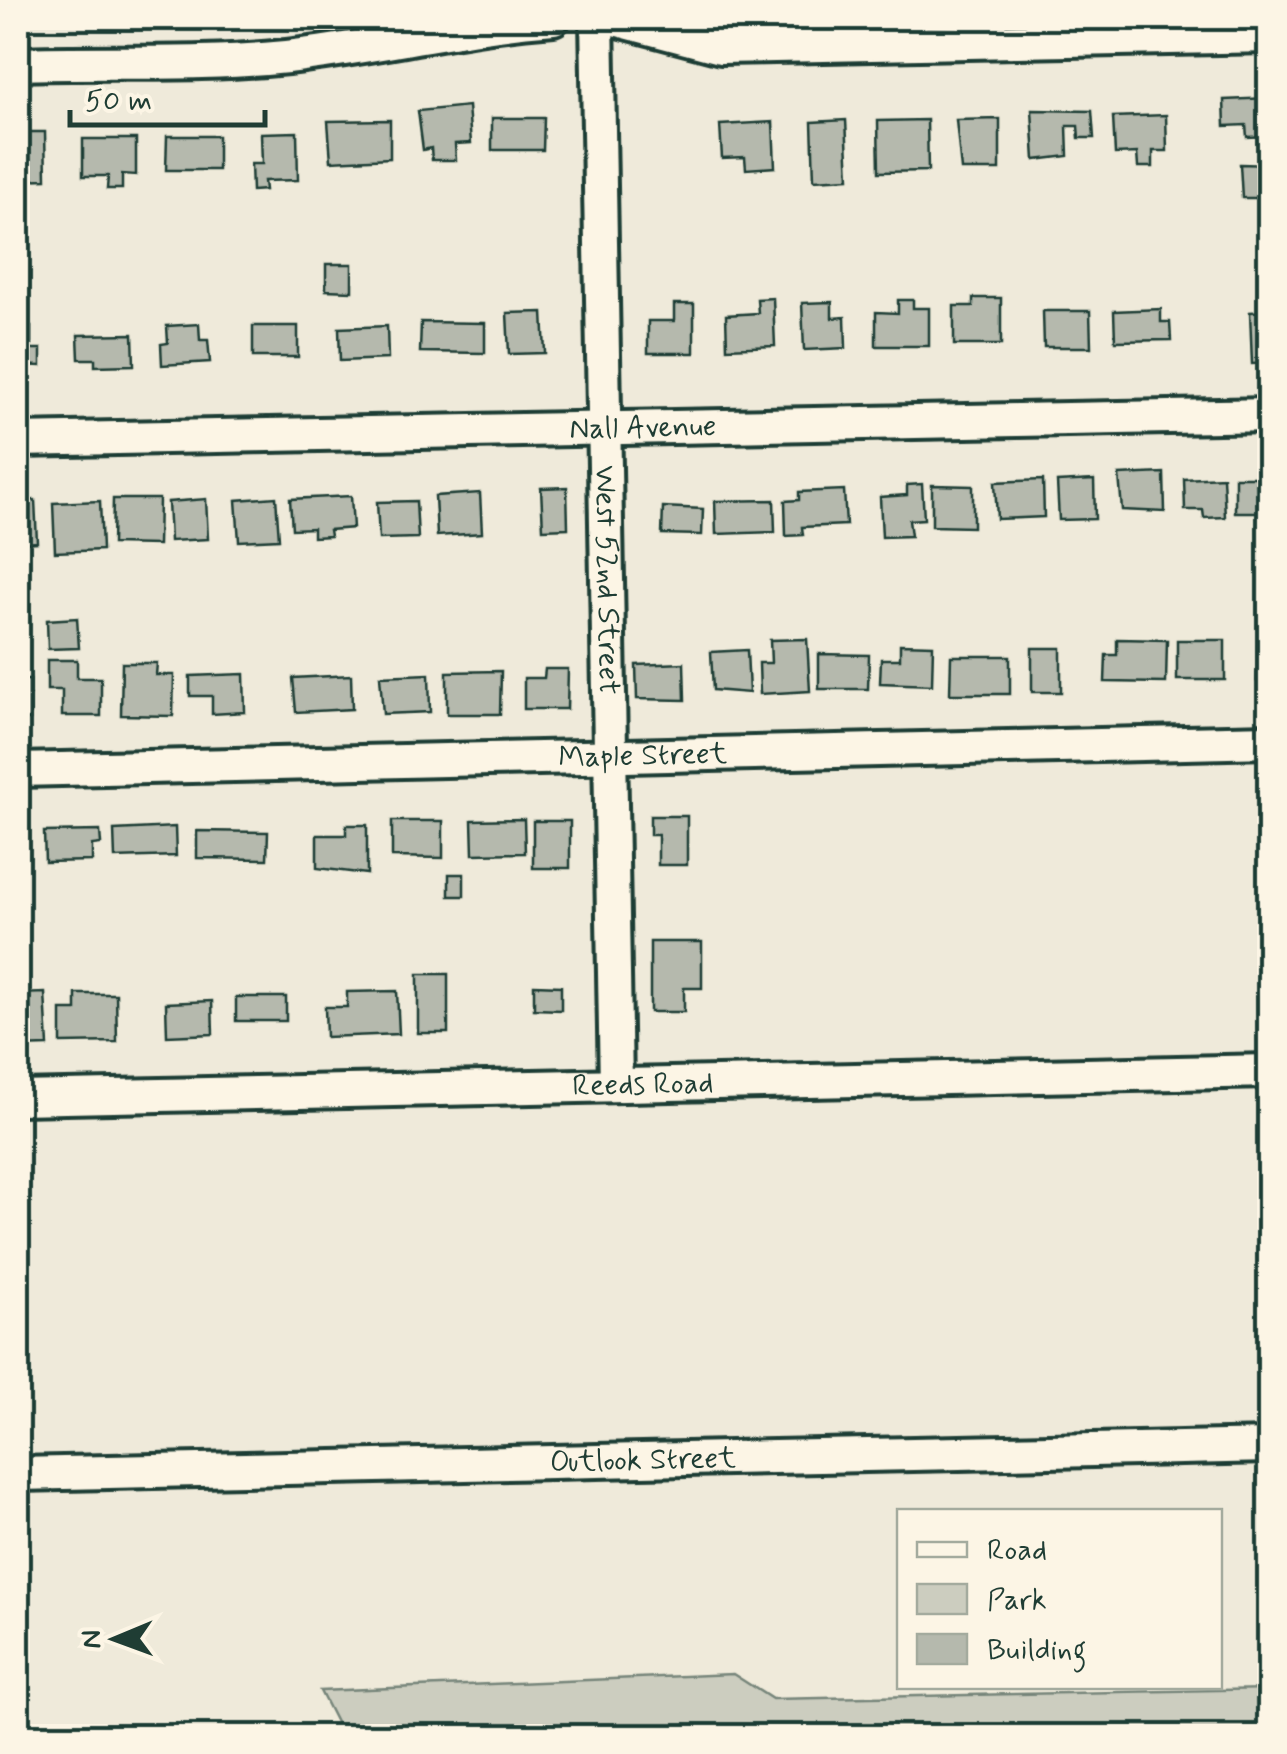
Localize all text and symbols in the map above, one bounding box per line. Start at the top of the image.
scale bar [70,65,265,127]
text: 50 m [85,82,152,121]
street label: Nall Avenue [569,407,717,448]
street label: West 52nd Street [585,465,629,695]
street label: Maple Street [558,734,728,777]
street label: Reeds Road [572,1064,714,1106]
street label: Outlook Street [549,1438,737,1482]
legend [897,1509,1222,1689]
text: Road [987,1531,1047,1570]
text: Park [987,1581,1047,1620]
north arrow [65,1589,165,1689]
text: N [74,1630,111,1649]
text: Building [987,1631,1086,1673]

